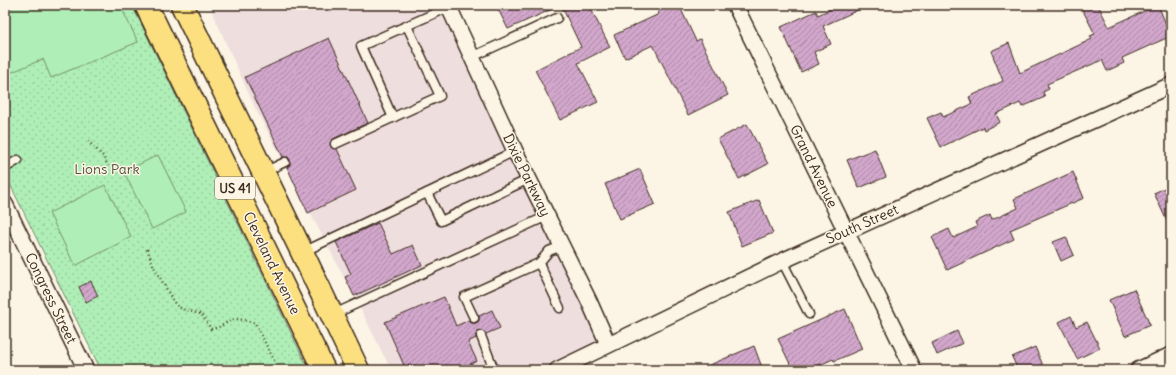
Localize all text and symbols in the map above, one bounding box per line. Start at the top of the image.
street label: Grand Avenue [786,121,842,211]
street label: Dixie Parkway [499,131,555,219]
park label: Lions Park [74,160,140,178]
road number: US 41 [215,177,255,199]
street label: South Street [823,200,901,248]
street label: Cleveland Avenue [239,209,305,317]
street label: Congress Street [21,250,81,347]

